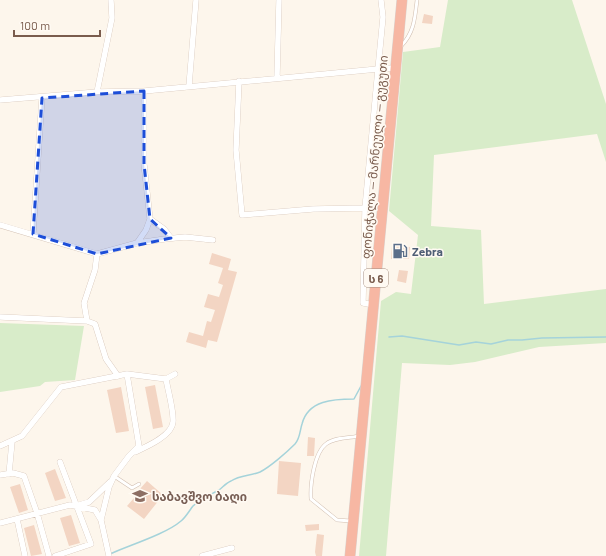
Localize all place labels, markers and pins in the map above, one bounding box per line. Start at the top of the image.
fuel station icon: Zebra [391,242,409,260]
place label: Zebra [412,244,443,258]
school or university icon: საბავშვო ბაღი [131,487,149,505]
place label: საბავშვო ბაღი [152,489,247,504]

